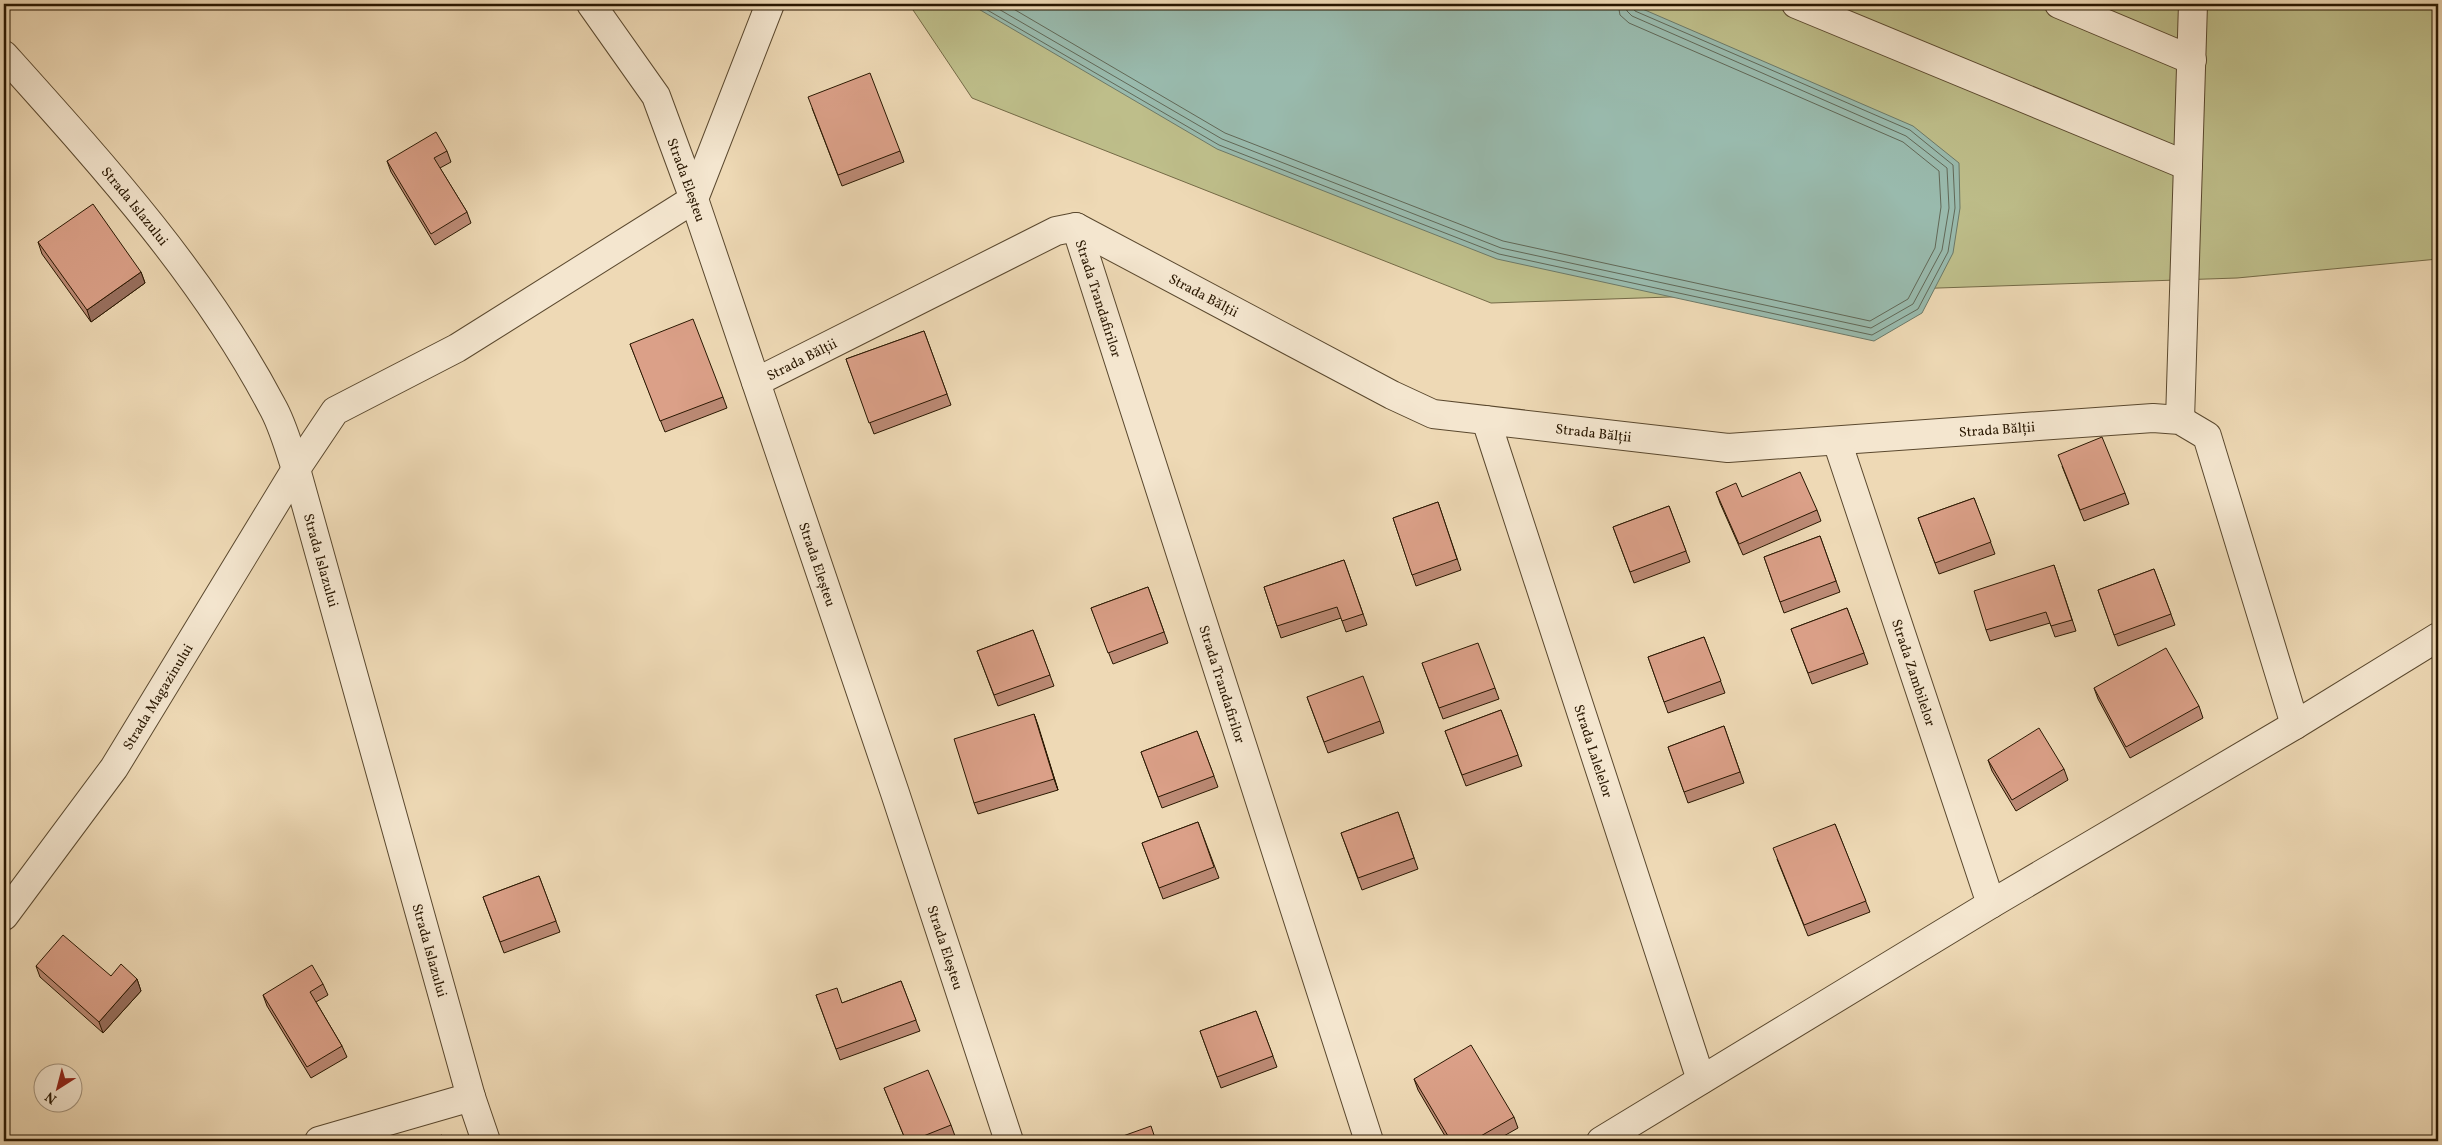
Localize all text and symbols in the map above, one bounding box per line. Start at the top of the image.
street label: Strada Eleșteu [661,136,709,225]
street label: Strada Islazului [96,163,172,250]
street label: Strada Trandafirilor [1070,237,1125,360]
street label: Strada Bălții [1165,270,1241,323]
street label: Strada Bălții [764,335,841,386]
street label: Strada Bălții [1958,418,2036,443]
street label: Strada Bălții [1554,420,1633,448]
street label: Strada Islazului [298,512,342,610]
street label: Strada Eleșteu [793,520,839,609]
street label: Strada Zambilelor [1886,617,1939,729]
street label: Strada Trandafirilor [1193,623,1249,746]
street label: Strada Magazinului [119,641,198,754]
street label: Strada Lalelelor [1568,702,1616,801]
street label: Strada Islazului [407,902,451,1000]
street label: Strada Eleșteu [921,903,967,993]
north arrow [32,1062,82,1112]
text: N [42,1087,61,1108]

